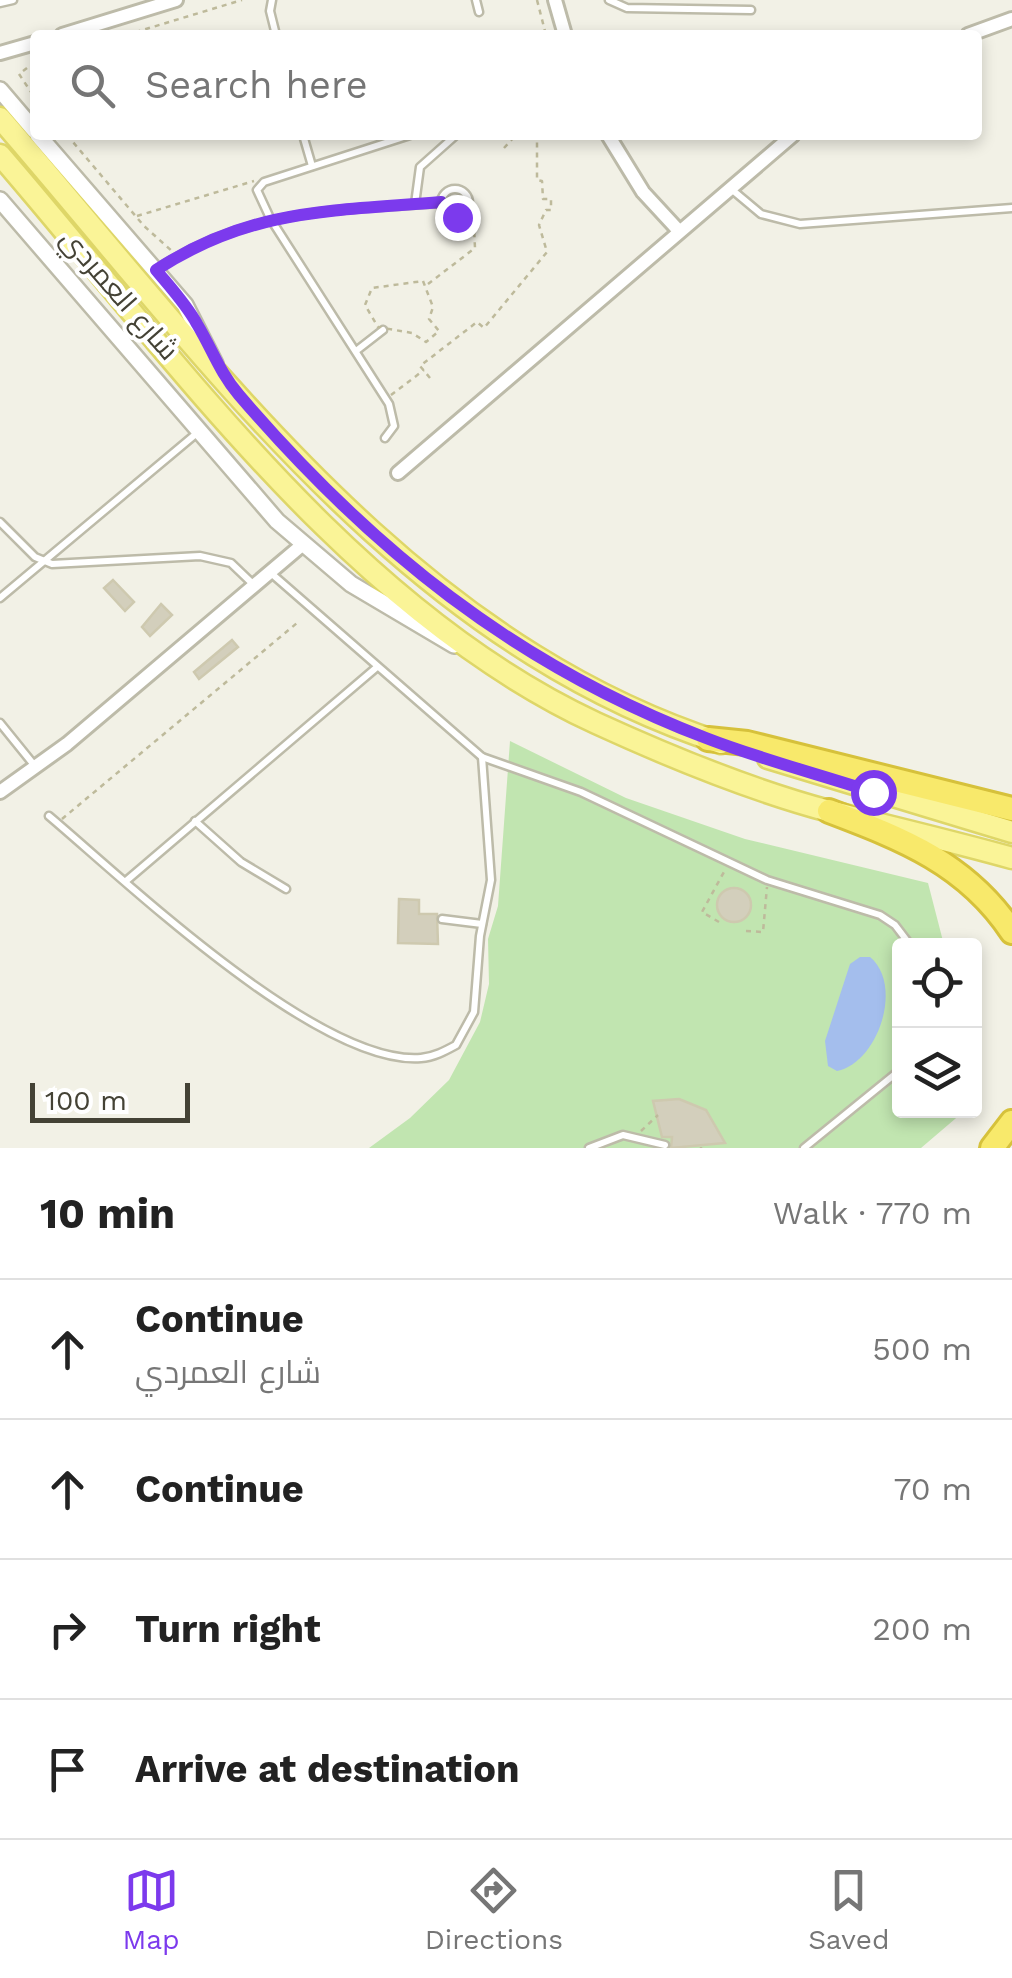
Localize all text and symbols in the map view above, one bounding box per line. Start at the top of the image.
search box [30,30,982,140]
icon: search [65,58,120,113]
text: Search here [145,63,368,107]
route end [435,195,481,241]
street label: شارع العمردي [50,222,185,370]
route start [851,770,897,816]
map controls [892,938,982,1118]
button: locate [892,938,982,1028]
button: layers [892,1028,982,1118]
scale bar [30,1078,190,1122]
text: 100 m [45,1084,127,1117]
text: 10 min [40,1189,175,1238]
text: Walk · 770 m [773,1194,972,1232]
text: Continue [135,1297,304,1341]
icon: ahead [40,1322,95,1377]
text: 500 m [872,1330,972,1368]
text: شارع العمردي [135,1353,321,1391]
icon: ahead [40,1462,95,1517]
text: Continue [135,1467,304,1511]
text: 70 m [893,1470,972,1508]
icon: right [40,1602,95,1657]
text: Turn right [135,1607,321,1651]
text: 200 m [872,1610,972,1648]
icon: arrive [40,1742,95,1797]
text: Arrive at destination [135,1747,520,1791]
tab: Map [123,1863,180,1956]
tab: Directions [425,1863,563,1956]
tab: Saved [808,1863,889,1956]

